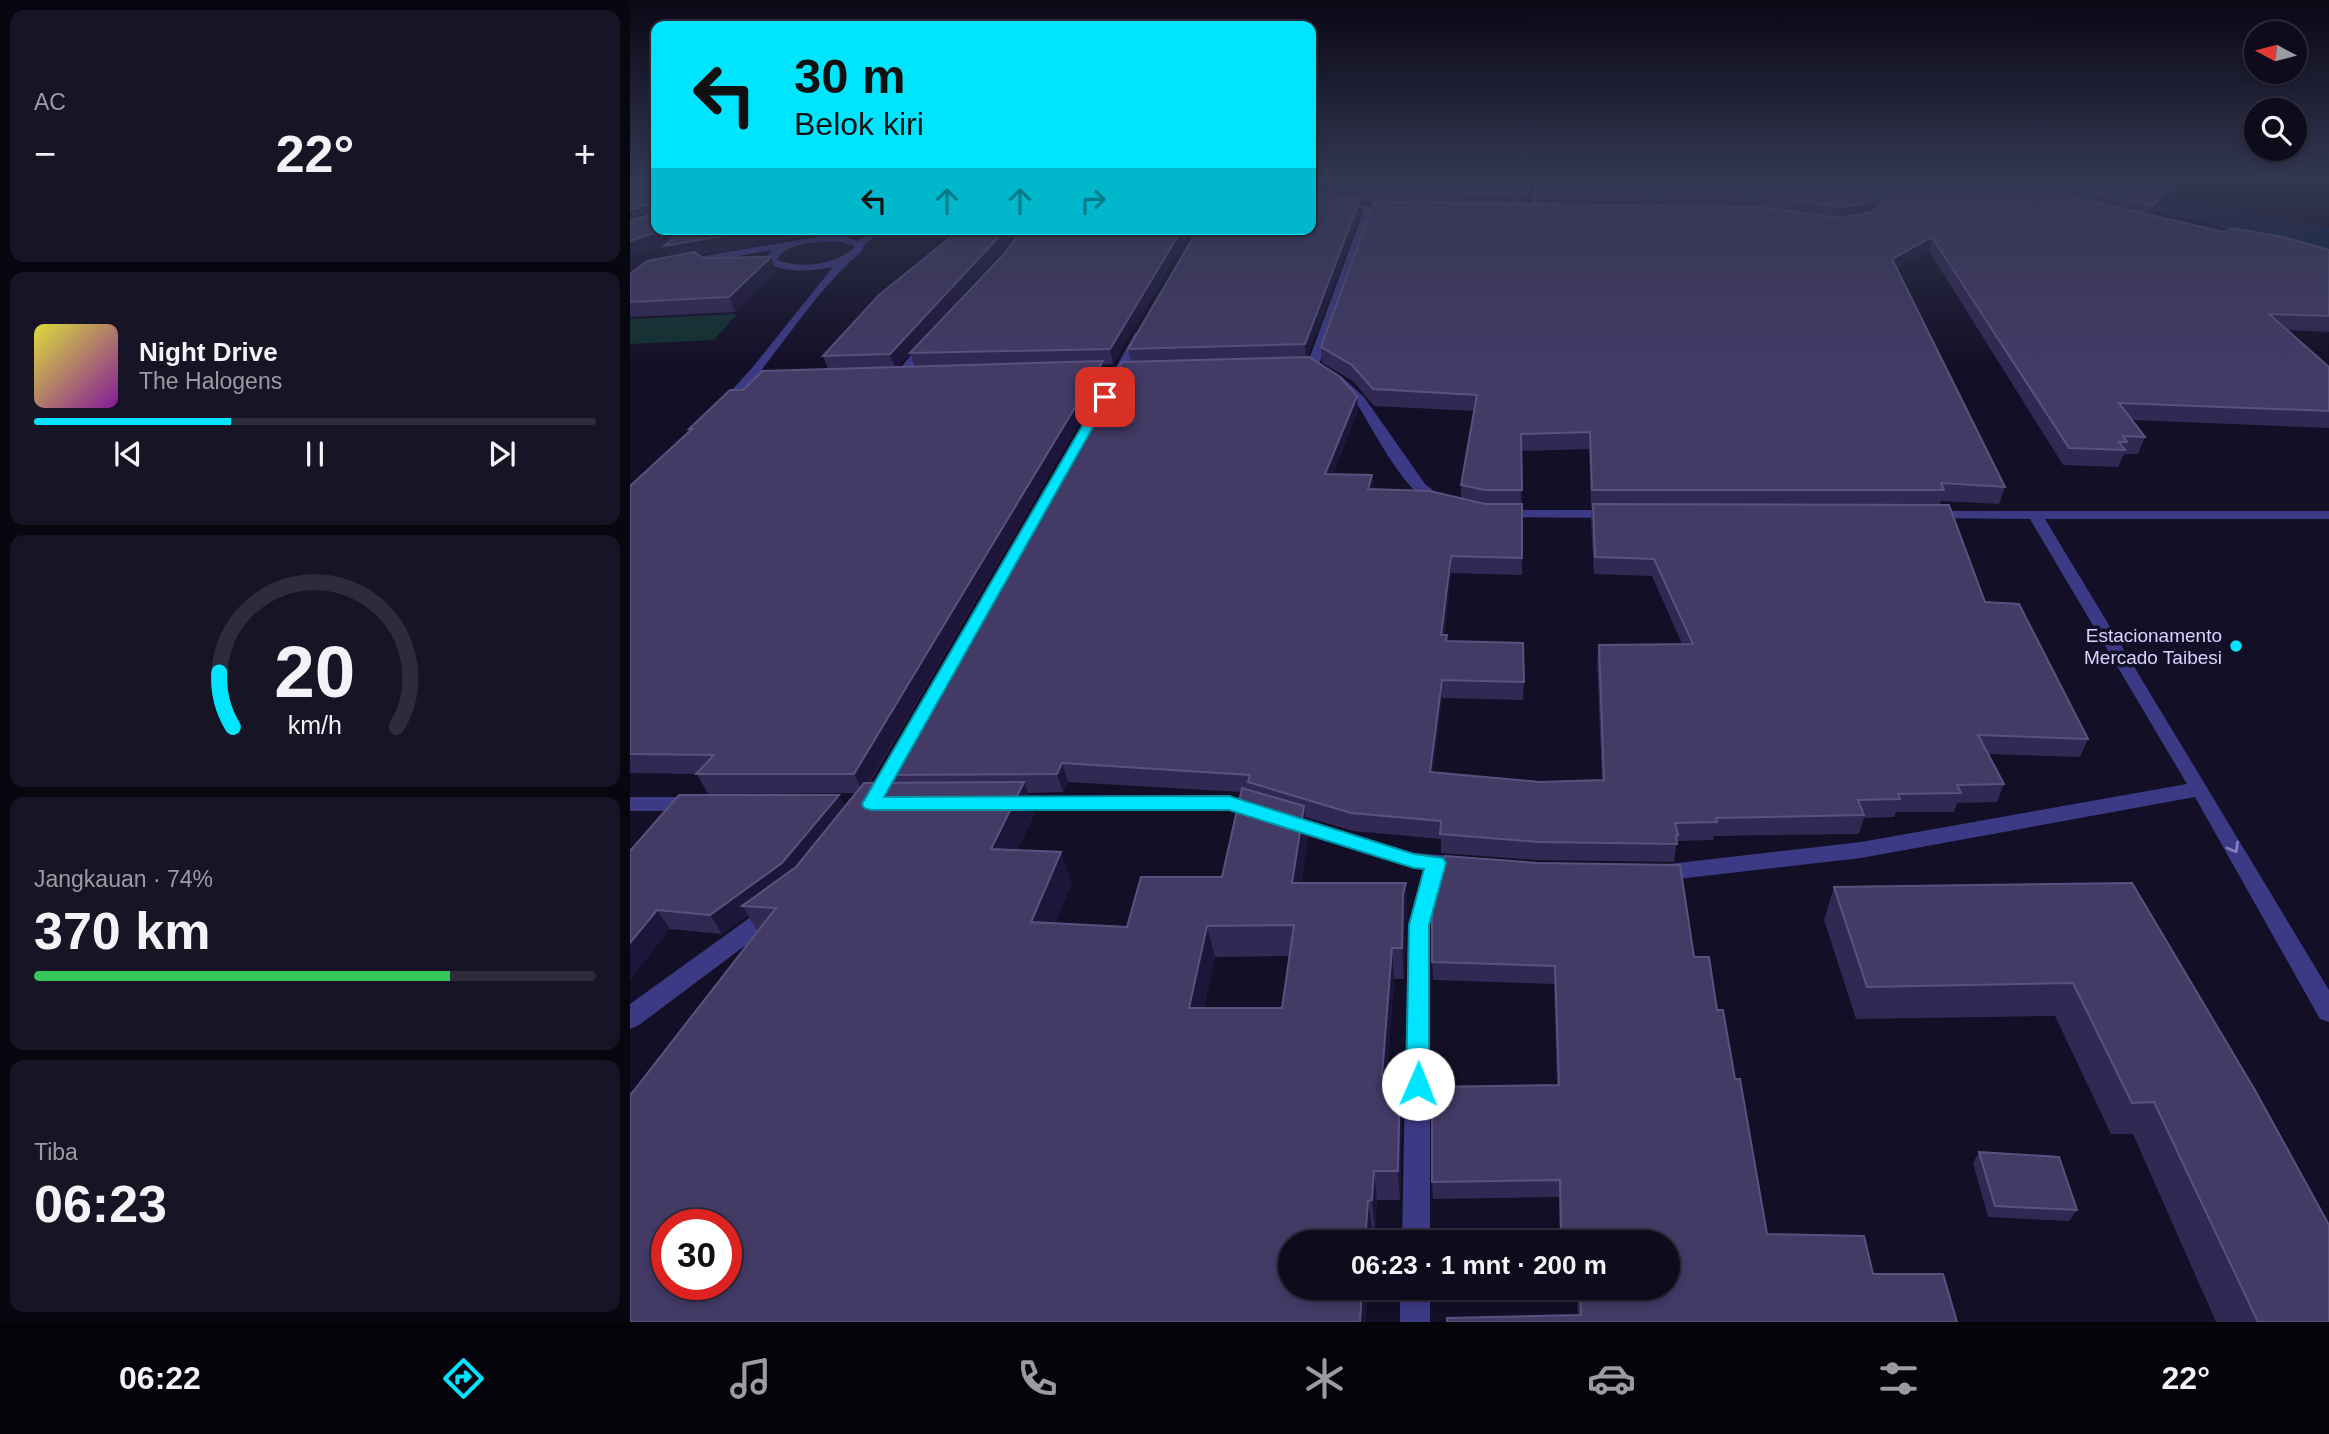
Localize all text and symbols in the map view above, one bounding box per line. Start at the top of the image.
north arrow [2244,21,2306,84]
map controls [2244,21,2307,161]
icon: left [679,49,770,140]
text: 30 m [794,49,906,103]
text: AC [34,89,66,115]
button: search [2244,98,2307,161]
text: Belok kiri [794,106,924,142]
text: 22° [276,125,354,183]
text: − [34,133,56,175]
text: + [574,133,596,175]
icon: left [855,182,893,220]
icon: ahead [928,182,966,220]
icon: ahead [1001,182,1039,220]
icon: right [1074,182,1112,220]
text: Night Drive [139,337,278,367]
pin [1075,367,1135,427]
text: The Halogens [139,368,282,394]
icon: arrive [1086,378,1124,416]
icon: previous [109,435,147,473]
icon: pause [296,435,334,473]
icon: next [483,435,521,473]
place label: Estacionamento Mercado Taibesi [2084,625,2222,668]
text: 20 [275,631,355,712]
marker: Estacionamento Mercado Taibesi [2228,638,2244,654]
text: km/h [288,711,342,739]
one-way arrow [2226,841,2239,853]
text: Jangkauan · 74% [34,866,213,892]
text: 370 km [34,902,210,960]
position arrow [1381,1047,1455,1121]
text: Tiba [34,1139,78,1165]
text: 06:23 [34,1175,167,1233]
speed limit sign: 30 [651,1209,742,1300]
text: 06:23 · 1 mnt · 200 m [1351,1250,1607,1280]
icon: directions [439,1354,488,1403]
icon: music [726,1354,775,1403]
icon: phone [1013,1354,1062,1403]
icon: climate [1300,1354,1349,1403]
icon: car [1587,1354,1636,1403]
icon: filters [1874,1354,1923,1403]
text: 06:22 [119,1360,201,1396]
text: 22° [2162,1360,2210,1396]

